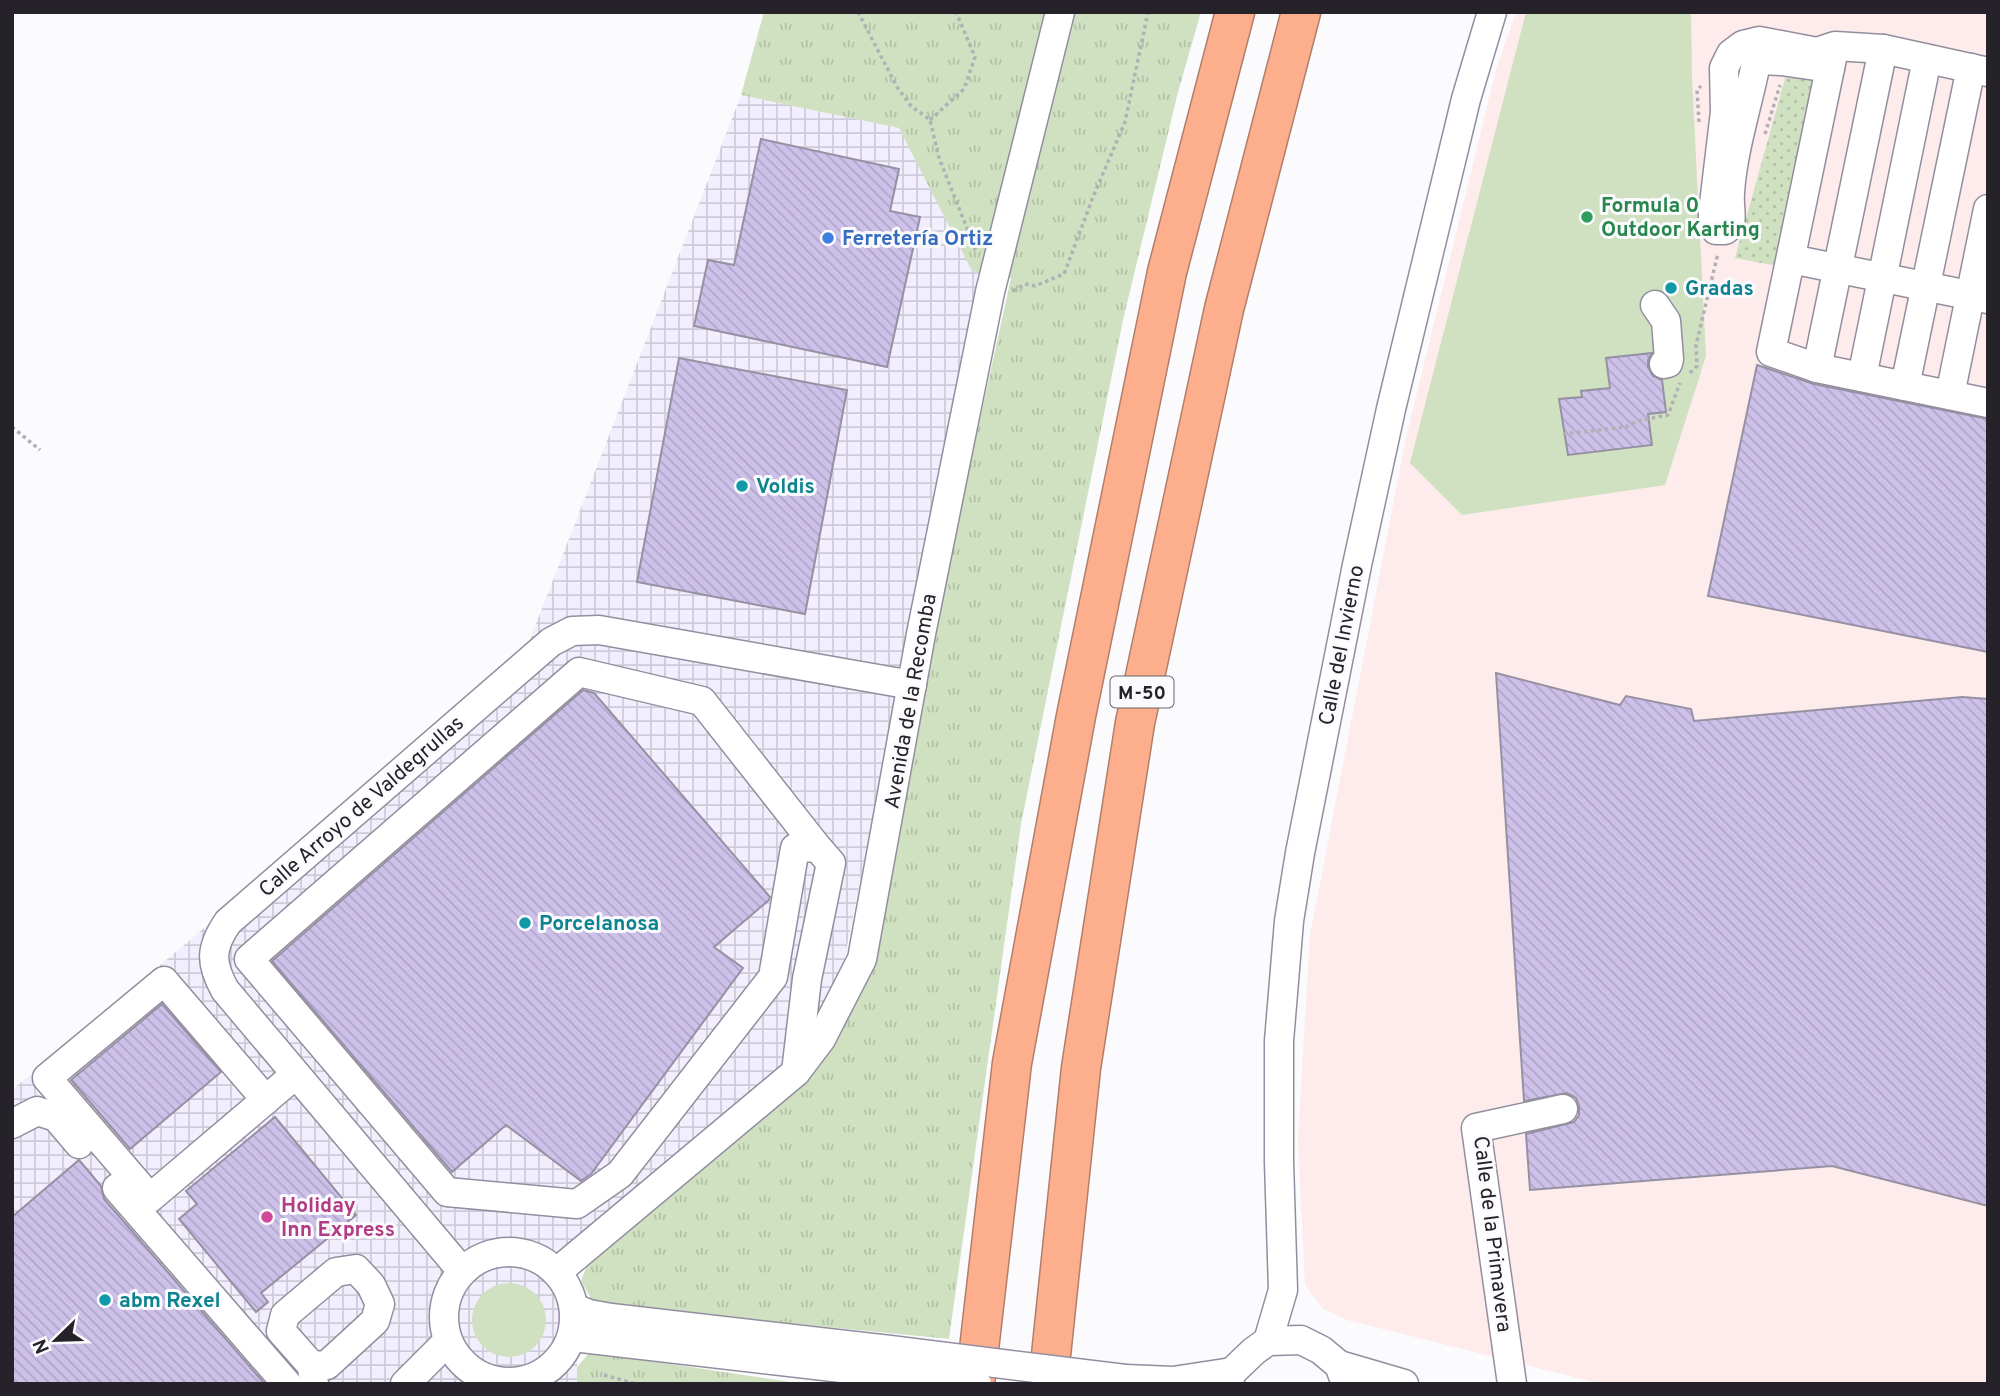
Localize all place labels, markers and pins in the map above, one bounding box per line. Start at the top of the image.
place label: Formula 0 Outdoor Karting [1601,193,1760,244]
marker: Formula 0 Outdoor Karting [1579,209,1595,225]
place label: Ferretería Ortiz [842,226,993,253]
marker: Ferretería Ortiz [820,230,836,246]
place label: Gradas [1685,276,1754,303]
marker: Gradas [1663,280,1679,296]
place label: Voldis [756,474,815,501]
marker: Voldis [734,478,750,494]
place label: Porcelanosa [539,911,659,938]
marker: Porcelanosa [517,915,533,931]
place label: Holiday Inn Express [281,1193,395,1244]
marker: Holiday Inn Express [259,1209,275,1225]
place label: abm Rexel [119,1288,221,1315]
marker: abm Rexel [97,1292,113,1308]

